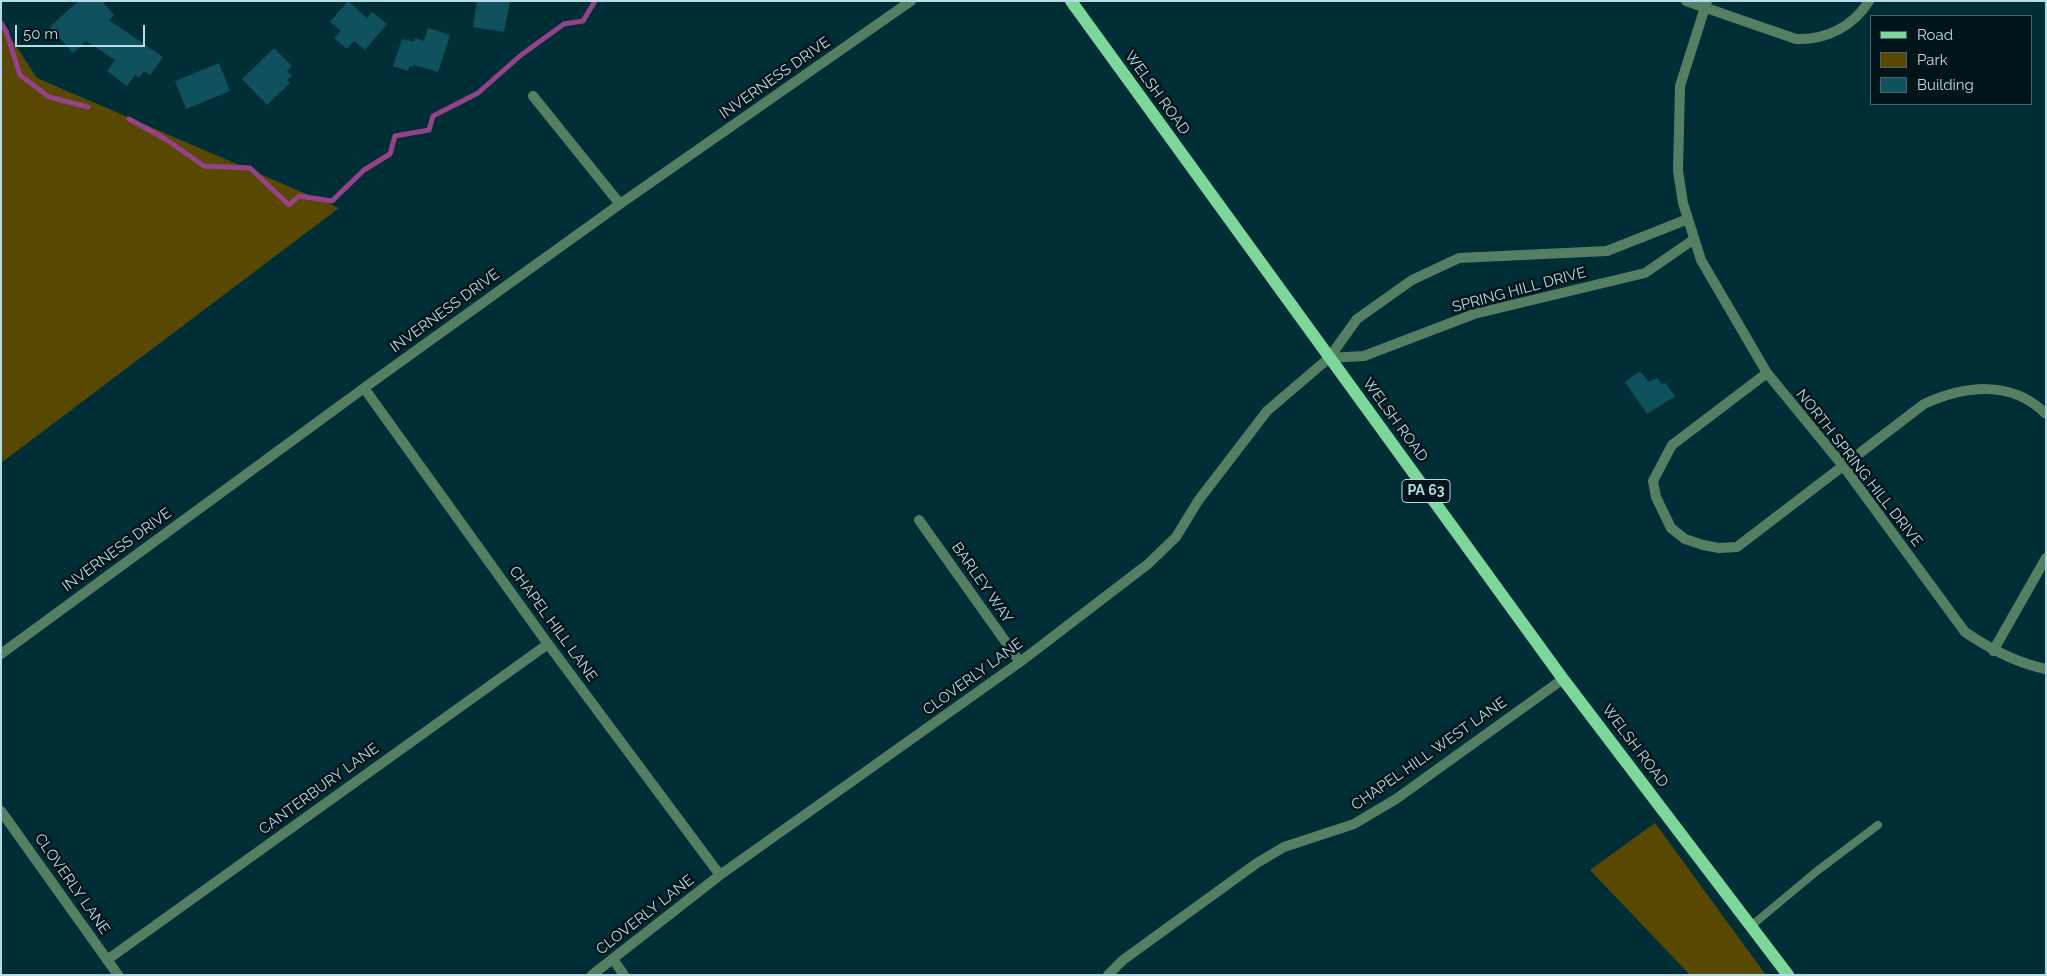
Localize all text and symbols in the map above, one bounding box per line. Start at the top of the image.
scale bar [18,15,148,47]
legend [1870,15,2032,105]
text: 50 m [23,25,58,43]
text: Road [1917,26,1953,44]
street label: INVERNESS DRIVE [716,33,834,123]
street label: WELSH ROAD [1121,48,1193,138]
text: Park [1917,51,1948,69]
text: Building [1917,76,1974,94]
street label: SPRING HILL DRIVE [1450,263,1588,317]
street label: INVERNESS DRIVE [387,265,503,357]
street label: WELSH ROAD [1359,375,1431,465]
street label: NORTH SPRING HILL DRIVE [1792,386,1926,550]
road number: PA 63 [1402,480,1450,502]
street label: INVERNESS DRIVE [59,504,175,596]
street label: BARLEY WAY [947,539,1017,627]
street label: CHAPEL HILL LANE [505,563,601,685]
street label: CLOVERLY LANE [920,635,1026,719]
street label: CHAPEL HILL WEST LANE [1348,694,1510,814]
street label: WELSH ROAD [1598,701,1672,791]
street label: CANTERBURY LANE [256,739,382,839]
street label: CLOVERLY LANE [31,830,113,938]
street label: CLOVERLY LANE [593,871,697,959]

